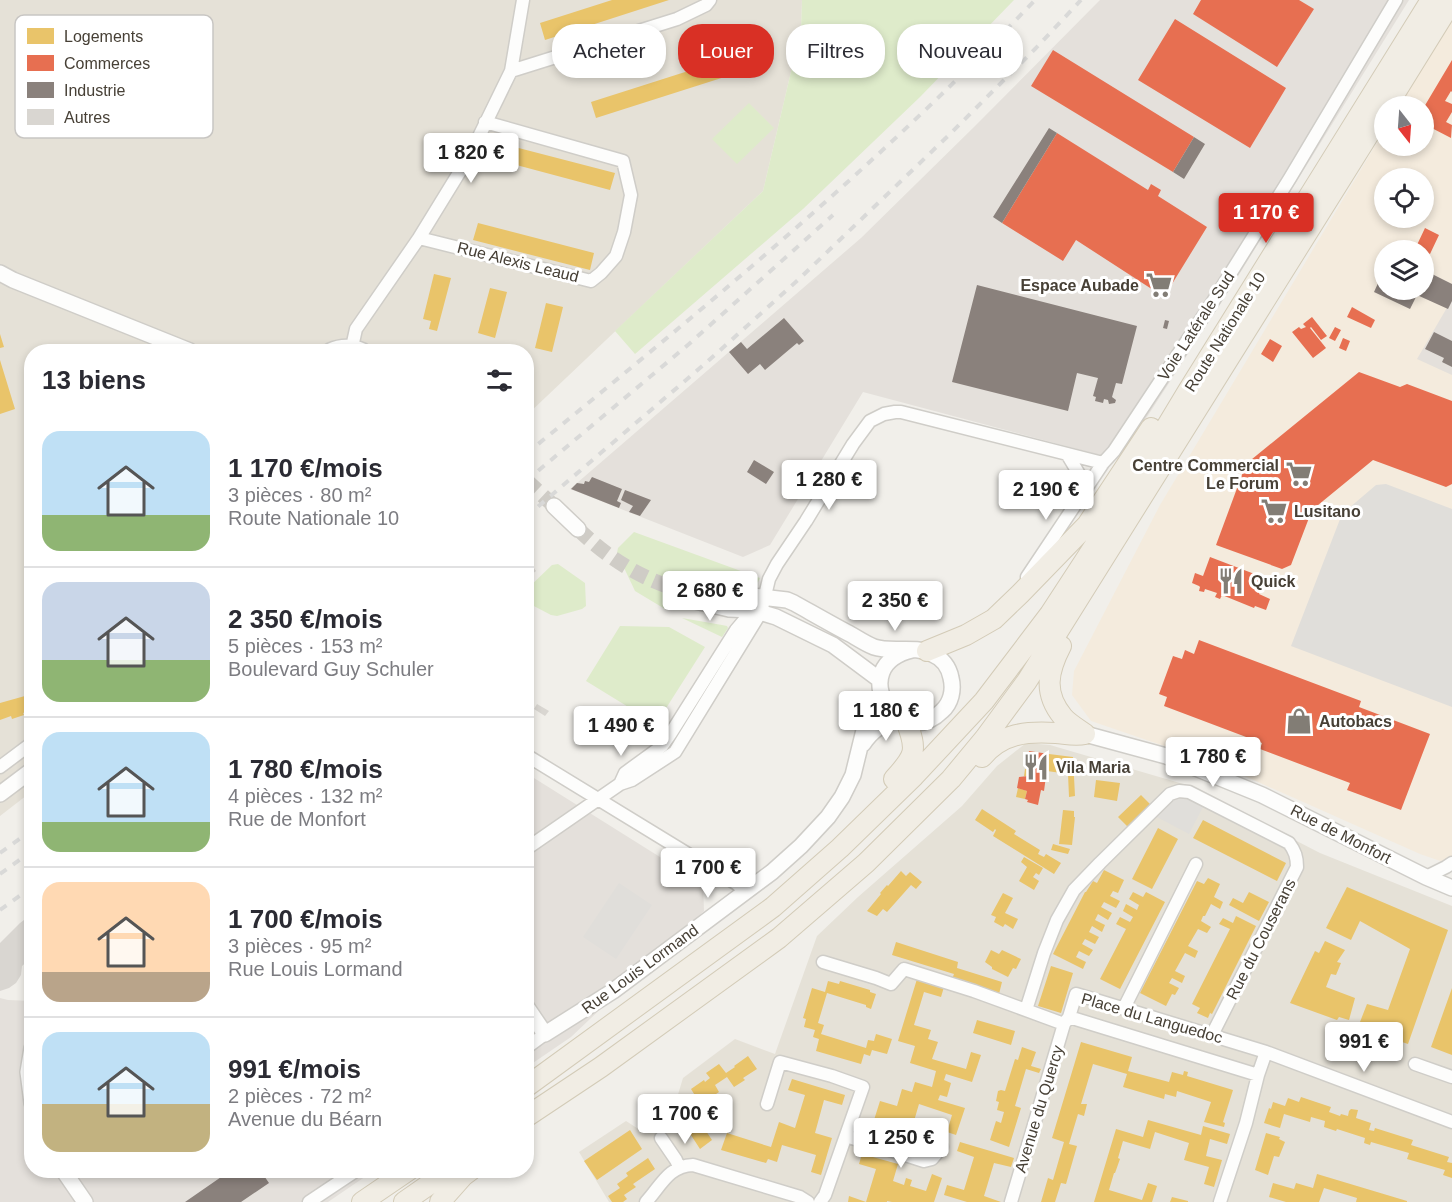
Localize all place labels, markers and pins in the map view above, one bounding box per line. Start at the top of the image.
pin: 1 820 € [416,133,526,184]
pin: 1 170 € [1211,193,1321,244]
supermarket icon: Espace Aubade [1144,270,1174,300]
place label: Espace Aubade [1020,277,1139,294]
place label: Centre Commercial Le Forum [1132,457,1279,492]
supermarket icon: Centre Commercial Le Forum [1284,459,1314,489]
pin: 1 280 € [774,460,884,511]
pin: 2 190 € [991,470,1101,521]
supermarket icon: Lusitano [1259,496,1289,526]
place label: Lusitano [1294,503,1361,520]
restaurant icon: Quick [1216,566,1246,596]
pin: 2 680 € [655,571,765,622]
place label: Quick [1251,573,1296,590]
pin: 2 350 € [840,581,950,632]
pin: 1 180 € [831,691,941,742]
pin: 1 490 € [566,706,676,757]
shop icon: Autobacs [1284,706,1314,736]
place label: Autobacs [1319,713,1392,730]
pin: 1 780 € [1158,737,1268,788]
restaurant icon: Vila Maria [1021,752,1051,782]
place label: Vila Maria [1056,759,1131,776]
pin: 1 700 € [653,848,763,899]
pin: 991 € [1322,1022,1406,1073]
pin: 1 700 € [630,1094,740,1145]
pin: 1 250 € [846,1118,956,1169]

